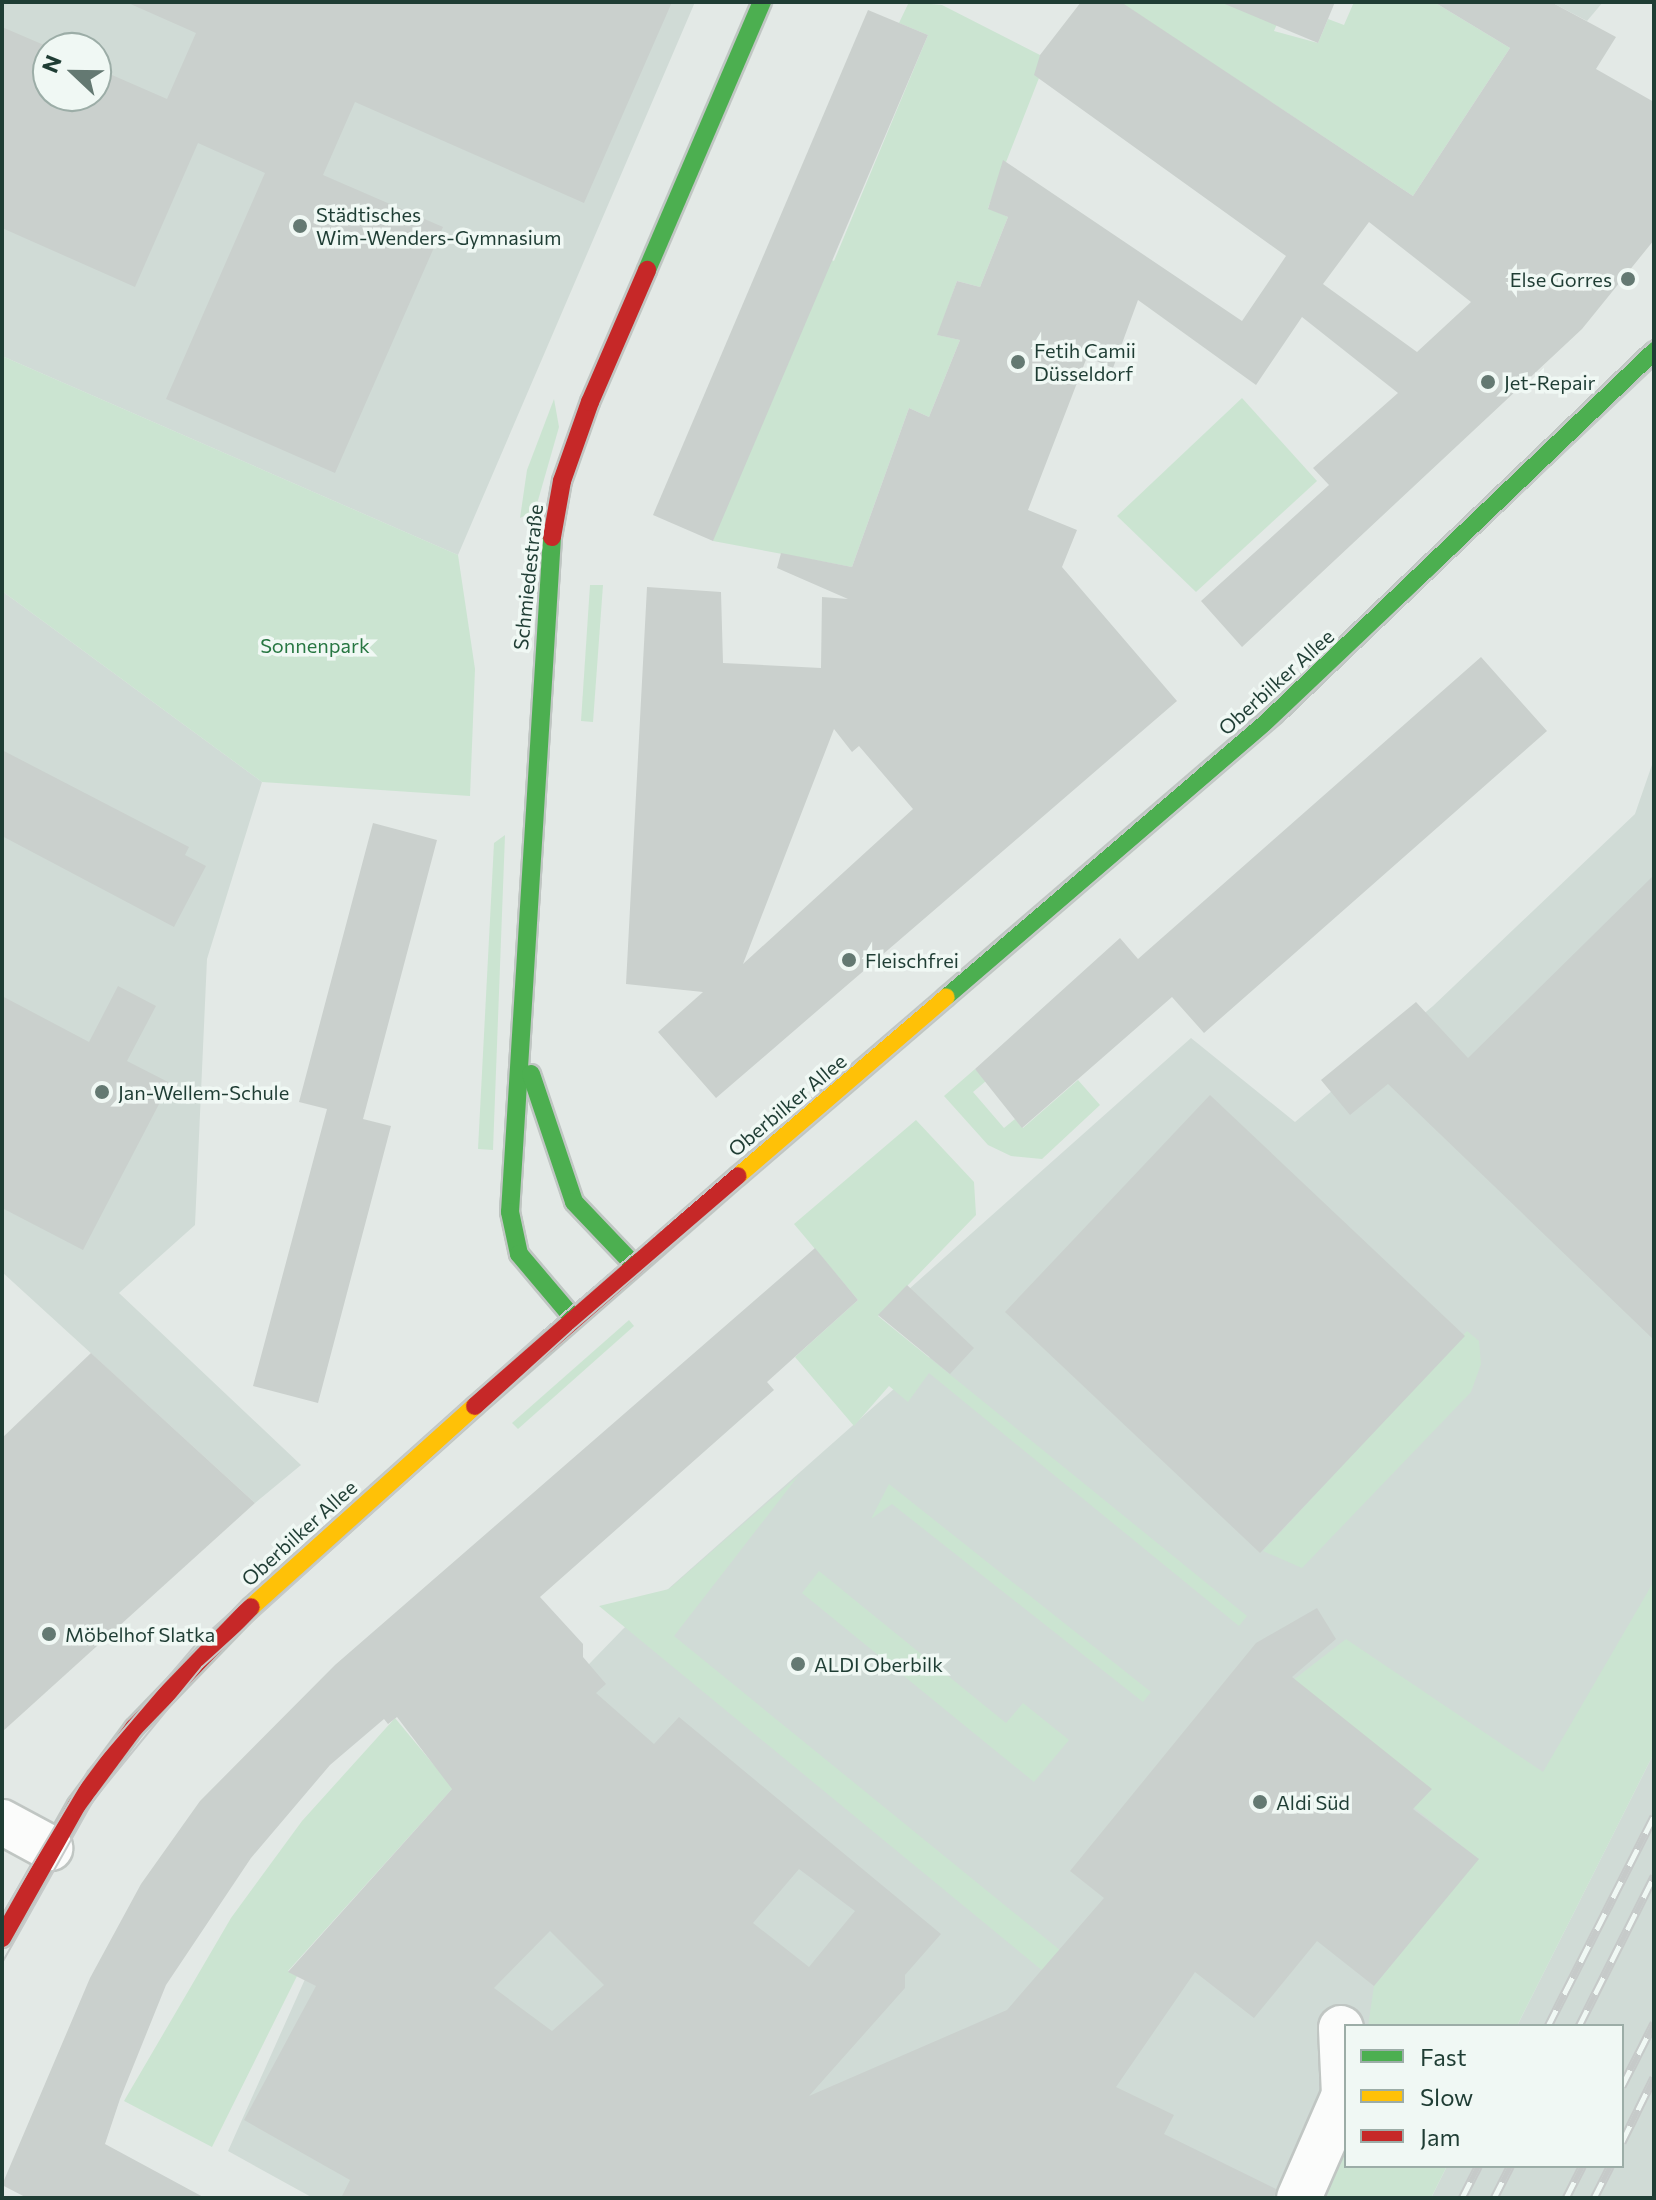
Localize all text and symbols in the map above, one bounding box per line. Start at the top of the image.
north arrow [32,32,112,112]
text: N [36,51,67,76]
place label: Städtisches Wim-Wenders-Gymnasium [316,202,561,249]
marker: Städtisches Wim-Wenders-Gymnasium [291,217,309,235]
place label: Else Gorres [1510,267,1612,291]
marker: Else Gorres [1619,270,1637,288]
place label: Fetih Camii Düsseldorf [1034,338,1136,385]
marker: Fetih Camii Düsseldorf [1009,353,1027,371]
place label: Jet-Repair [1504,370,1596,394]
marker: Jet-Repair [1479,373,1497,391]
street label: Schmiedestraße [508,503,548,651]
street label: Oberbilker Allee [1214,624,1338,740]
park label: Sonnenpark [260,633,370,657]
place label: Fleischfrei [865,948,959,972]
marker: Fleischfrei [840,951,858,969]
street label: Oberbilker Allee [723,1049,851,1161]
place label: Jan-Wellem-Schule [118,1080,289,1104]
marker: Jan-Wellem-Schule [93,1083,111,1101]
street label: Oberbilker Allee [237,1475,361,1591]
place label: Möbelhof Slatka [65,1622,215,1646]
marker: Möbelhof Slatka [40,1625,58,1643]
place label: ALDI Oberbilk [814,1652,943,1676]
marker: ALDI Oberbilk [789,1655,807,1673]
place label: Aldi Süd [1276,1790,1350,1814]
marker: Aldi Süd [1251,1793,1269,1811]
legend [1344,2024,1624,2168]
text: Fast [1420,2042,1467,2071]
text: Slow [1420,2082,1473,2111]
text: Jam [1420,2122,1460,2151]

